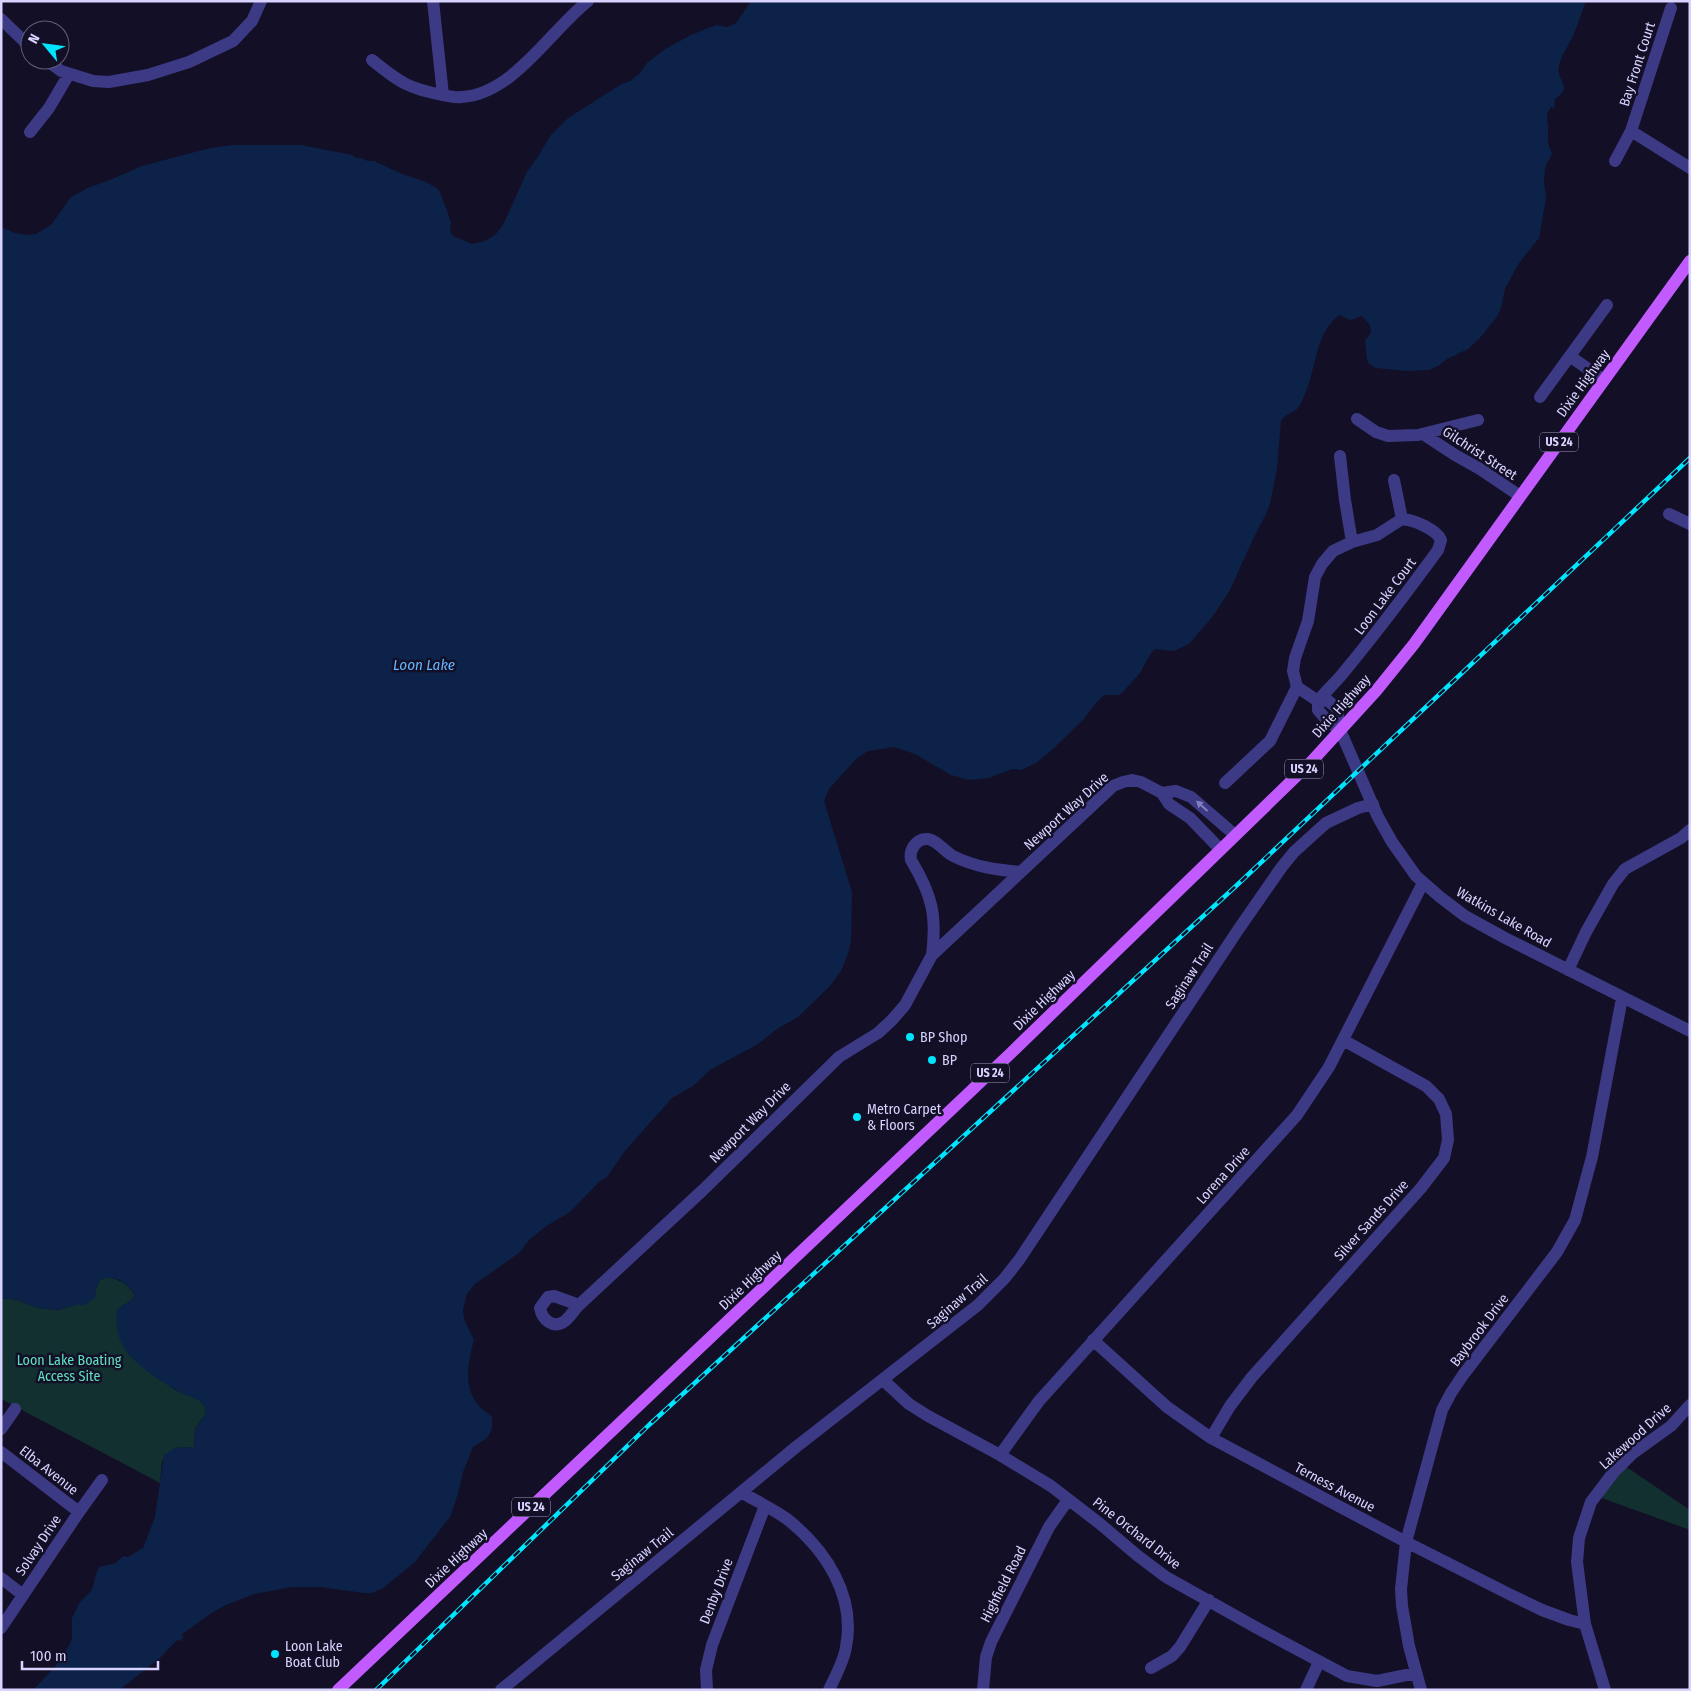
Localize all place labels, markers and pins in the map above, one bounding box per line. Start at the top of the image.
place label: BP Shop [920,1029,967,1046]
marker: BP Shop [904,1031,916,1043]
place label: BP [942,1052,957,1069]
marker: BP [926,1054,938,1066]
place label: Metro Carpet & Floors [867,1101,942,1134]
marker: Metro Carpet & Floors [851,1111,863,1123]
place label: Loon Lake Boat Club [285,1638,343,1671]
marker: Loon Lake Boat Club [269,1648,281,1660]

